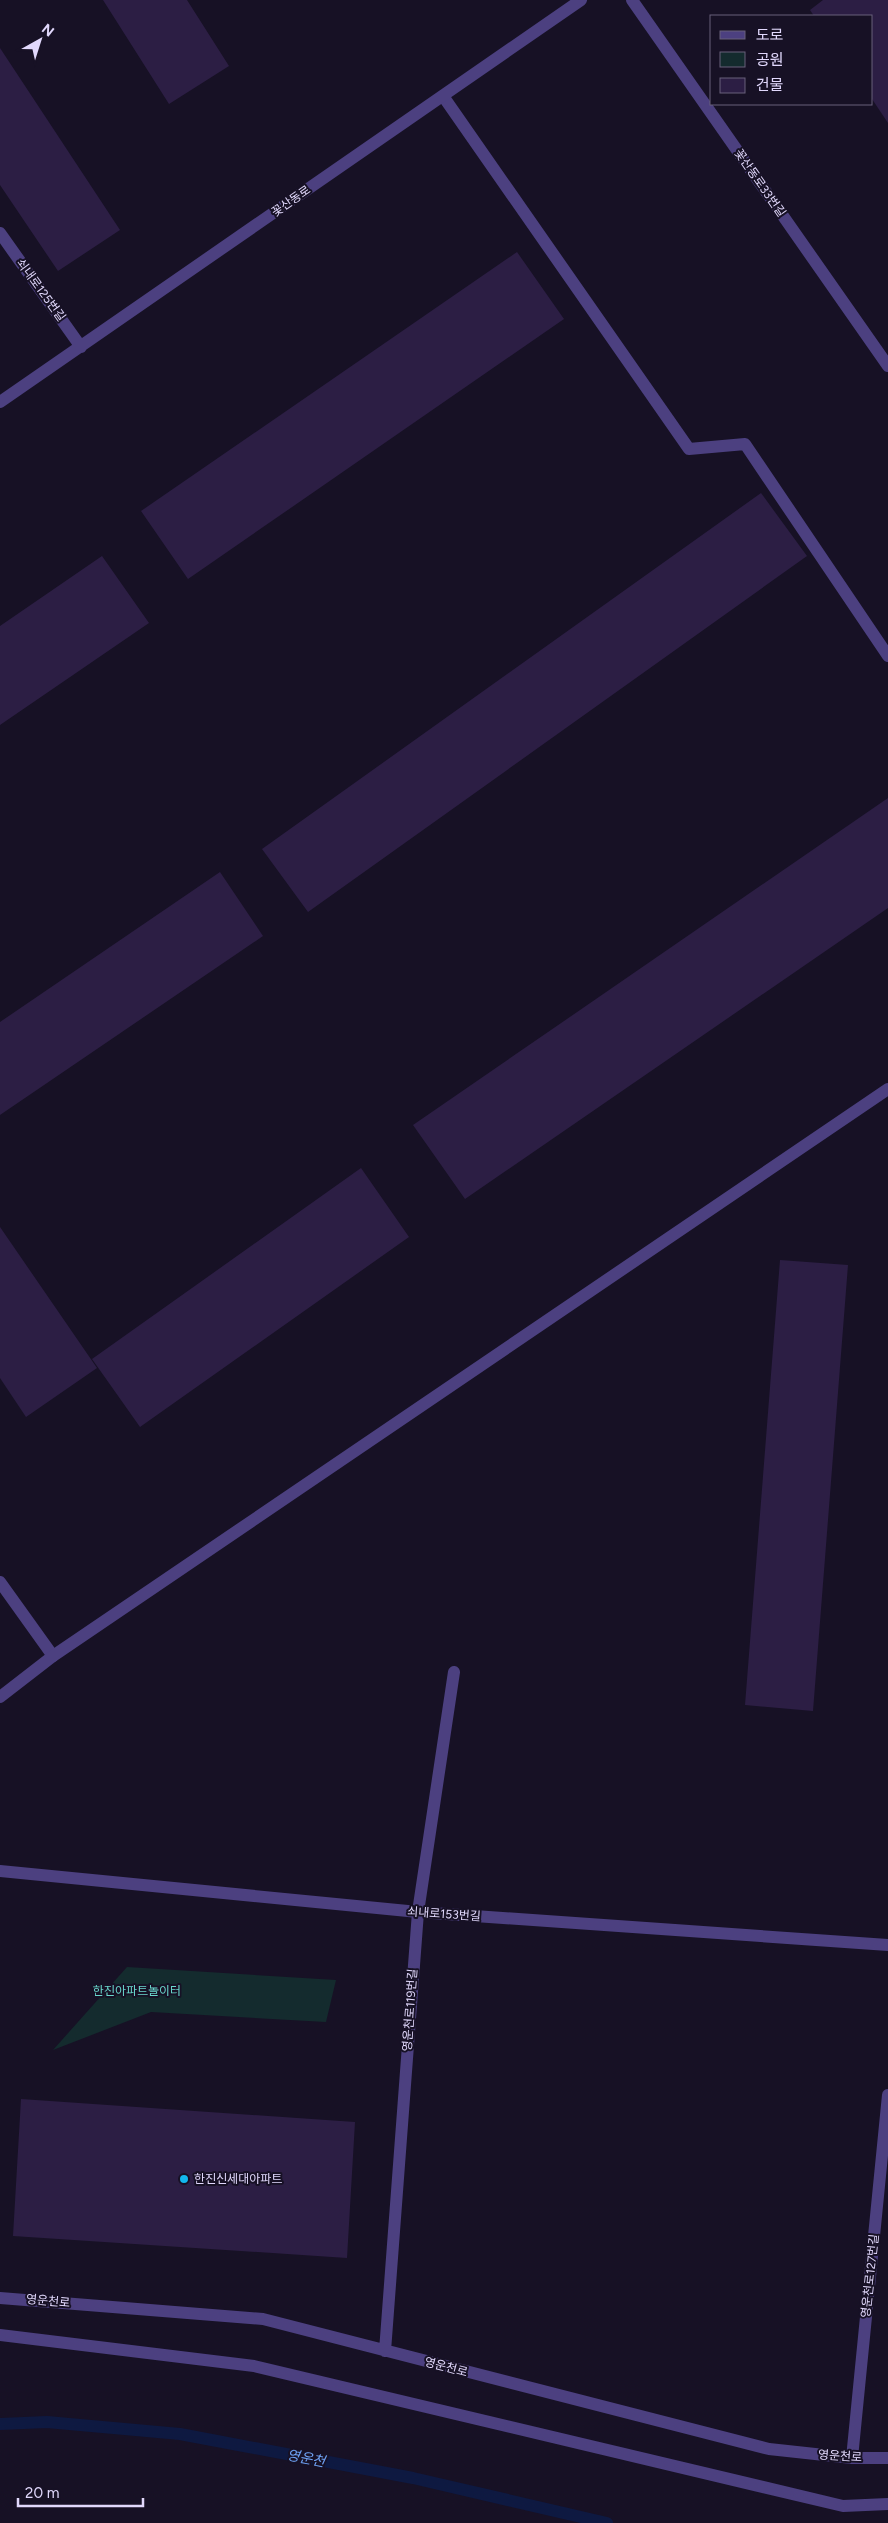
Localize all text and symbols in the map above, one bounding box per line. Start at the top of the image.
north arrow [15,15,65,65]
legend [710,15,873,105]
text: N [38,20,57,40]
text: 도로 [756,26,784,44]
text: 공원 [756,51,784,69]
text: 건물 [756,76,784,94]
street label: 꽃산동로33번길 [732,147,788,219]
street label: 꽃산동로 [269,183,313,219]
street label: 쇠내로125번길 [14,256,68,324]
street label: 쇠내로153번길 [407,1904,481,1924]
street label: 영운천로119번길 [400,1968,420,2052]
park label: 한진아파트놀이터 [93,1984,181,1998]
place label: 한진신세대아파트 [194,2172,282,2186]
marker: 한진신세대아파트 [178,2173,190,2185]
street label: 영운천로127번길 [859,2233,881,2319]
street label: 영운천로 [25,2292,71,2310]
street label: 영운천로 [423,2355,469,2379]
water label: 영운천 [285,2446,328,2471]
street label: 영운천로 [817,2447,863,2465]
scale bar [18,2476,142,2508]
text: 20 m [25,2484,59,2502]

